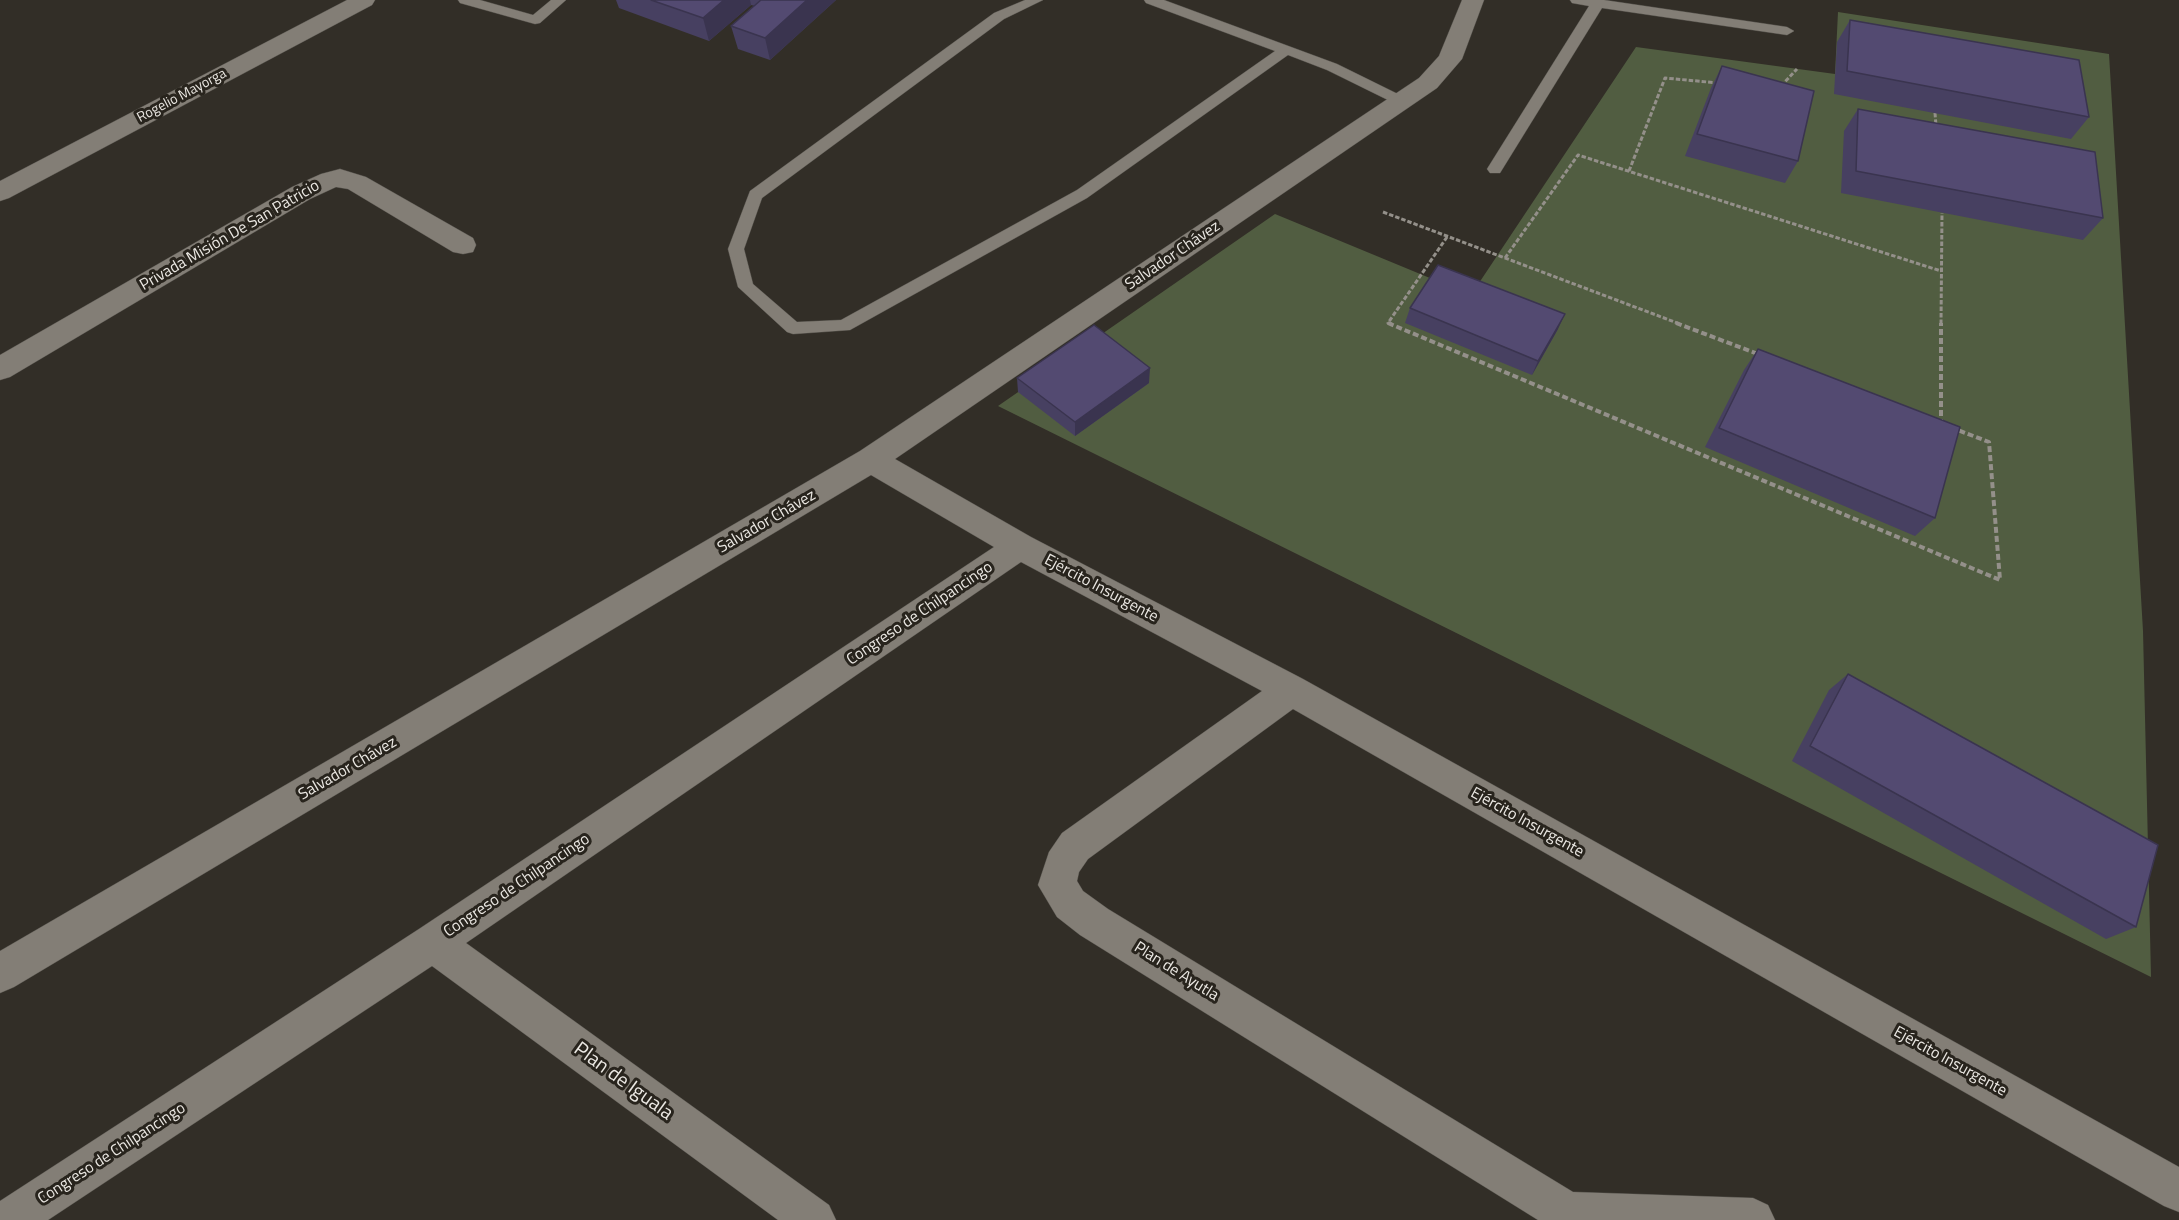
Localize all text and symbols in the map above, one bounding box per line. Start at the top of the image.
street label: Rogelio Mayorga [135,65,229,127]
street label: Privada Misión De San Patricio [137,177,323,295]
street label: Salvador Chávez [1122,217,1224,295]
street label: Salvador Chávez [715,486,819,558]
street label: Ejército Insurgente [1041,551,1161,627]
street label: Congreso de Chilpancingo [843,558,997,670]
street label: Salvador Chávez [296,733,400,805]
street label: Ejército Insurgente [1467,784,1587,862]
street label: Congreso de Chilpancingo [440,830,594,942]
street label: Plan de Ayutla [1130,938,1222,1006]
street label: Ejército Insurgente [1890,1023,2010,1101]
street label: Plan de Iguala [569,1038,677,1126]
street label: Congreso de Chilpancingo [35,1099,189,1209]

